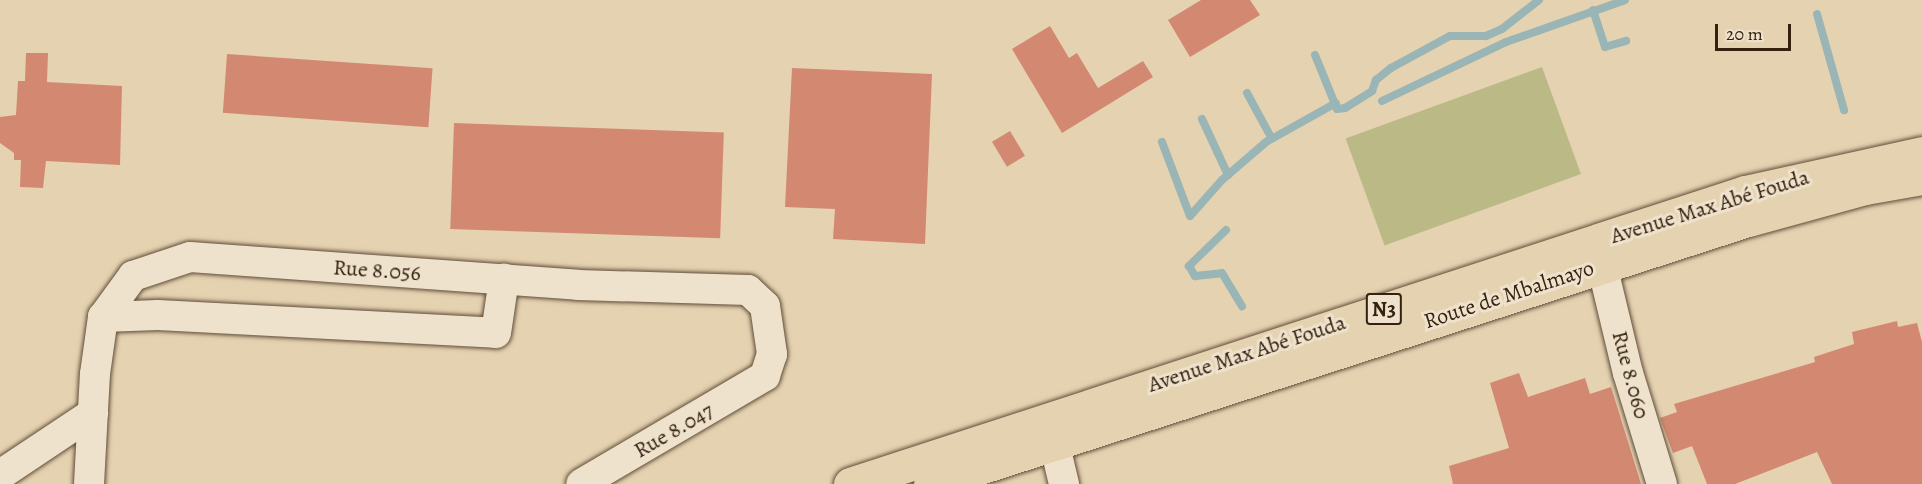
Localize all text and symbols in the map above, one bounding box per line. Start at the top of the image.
scale bar [1718,12,1794,50]
text: 20 m [1726,22,1763,46]
street label: Avenue Max Abé Fouda [1607,164,1813,250]
street label: Rue 8.056 [332,255,422,287]
street label: Route de Mbalmayo [1421,255,1597,335]
road number: N3 [1364,291,1404,327]
street label: Avenue Max Abé Fouda [1145,310,1349,398]
street label: Rue 8.060 [1606,328,1654,422]
street label: Rue 8.047 [630,398,718,464]

